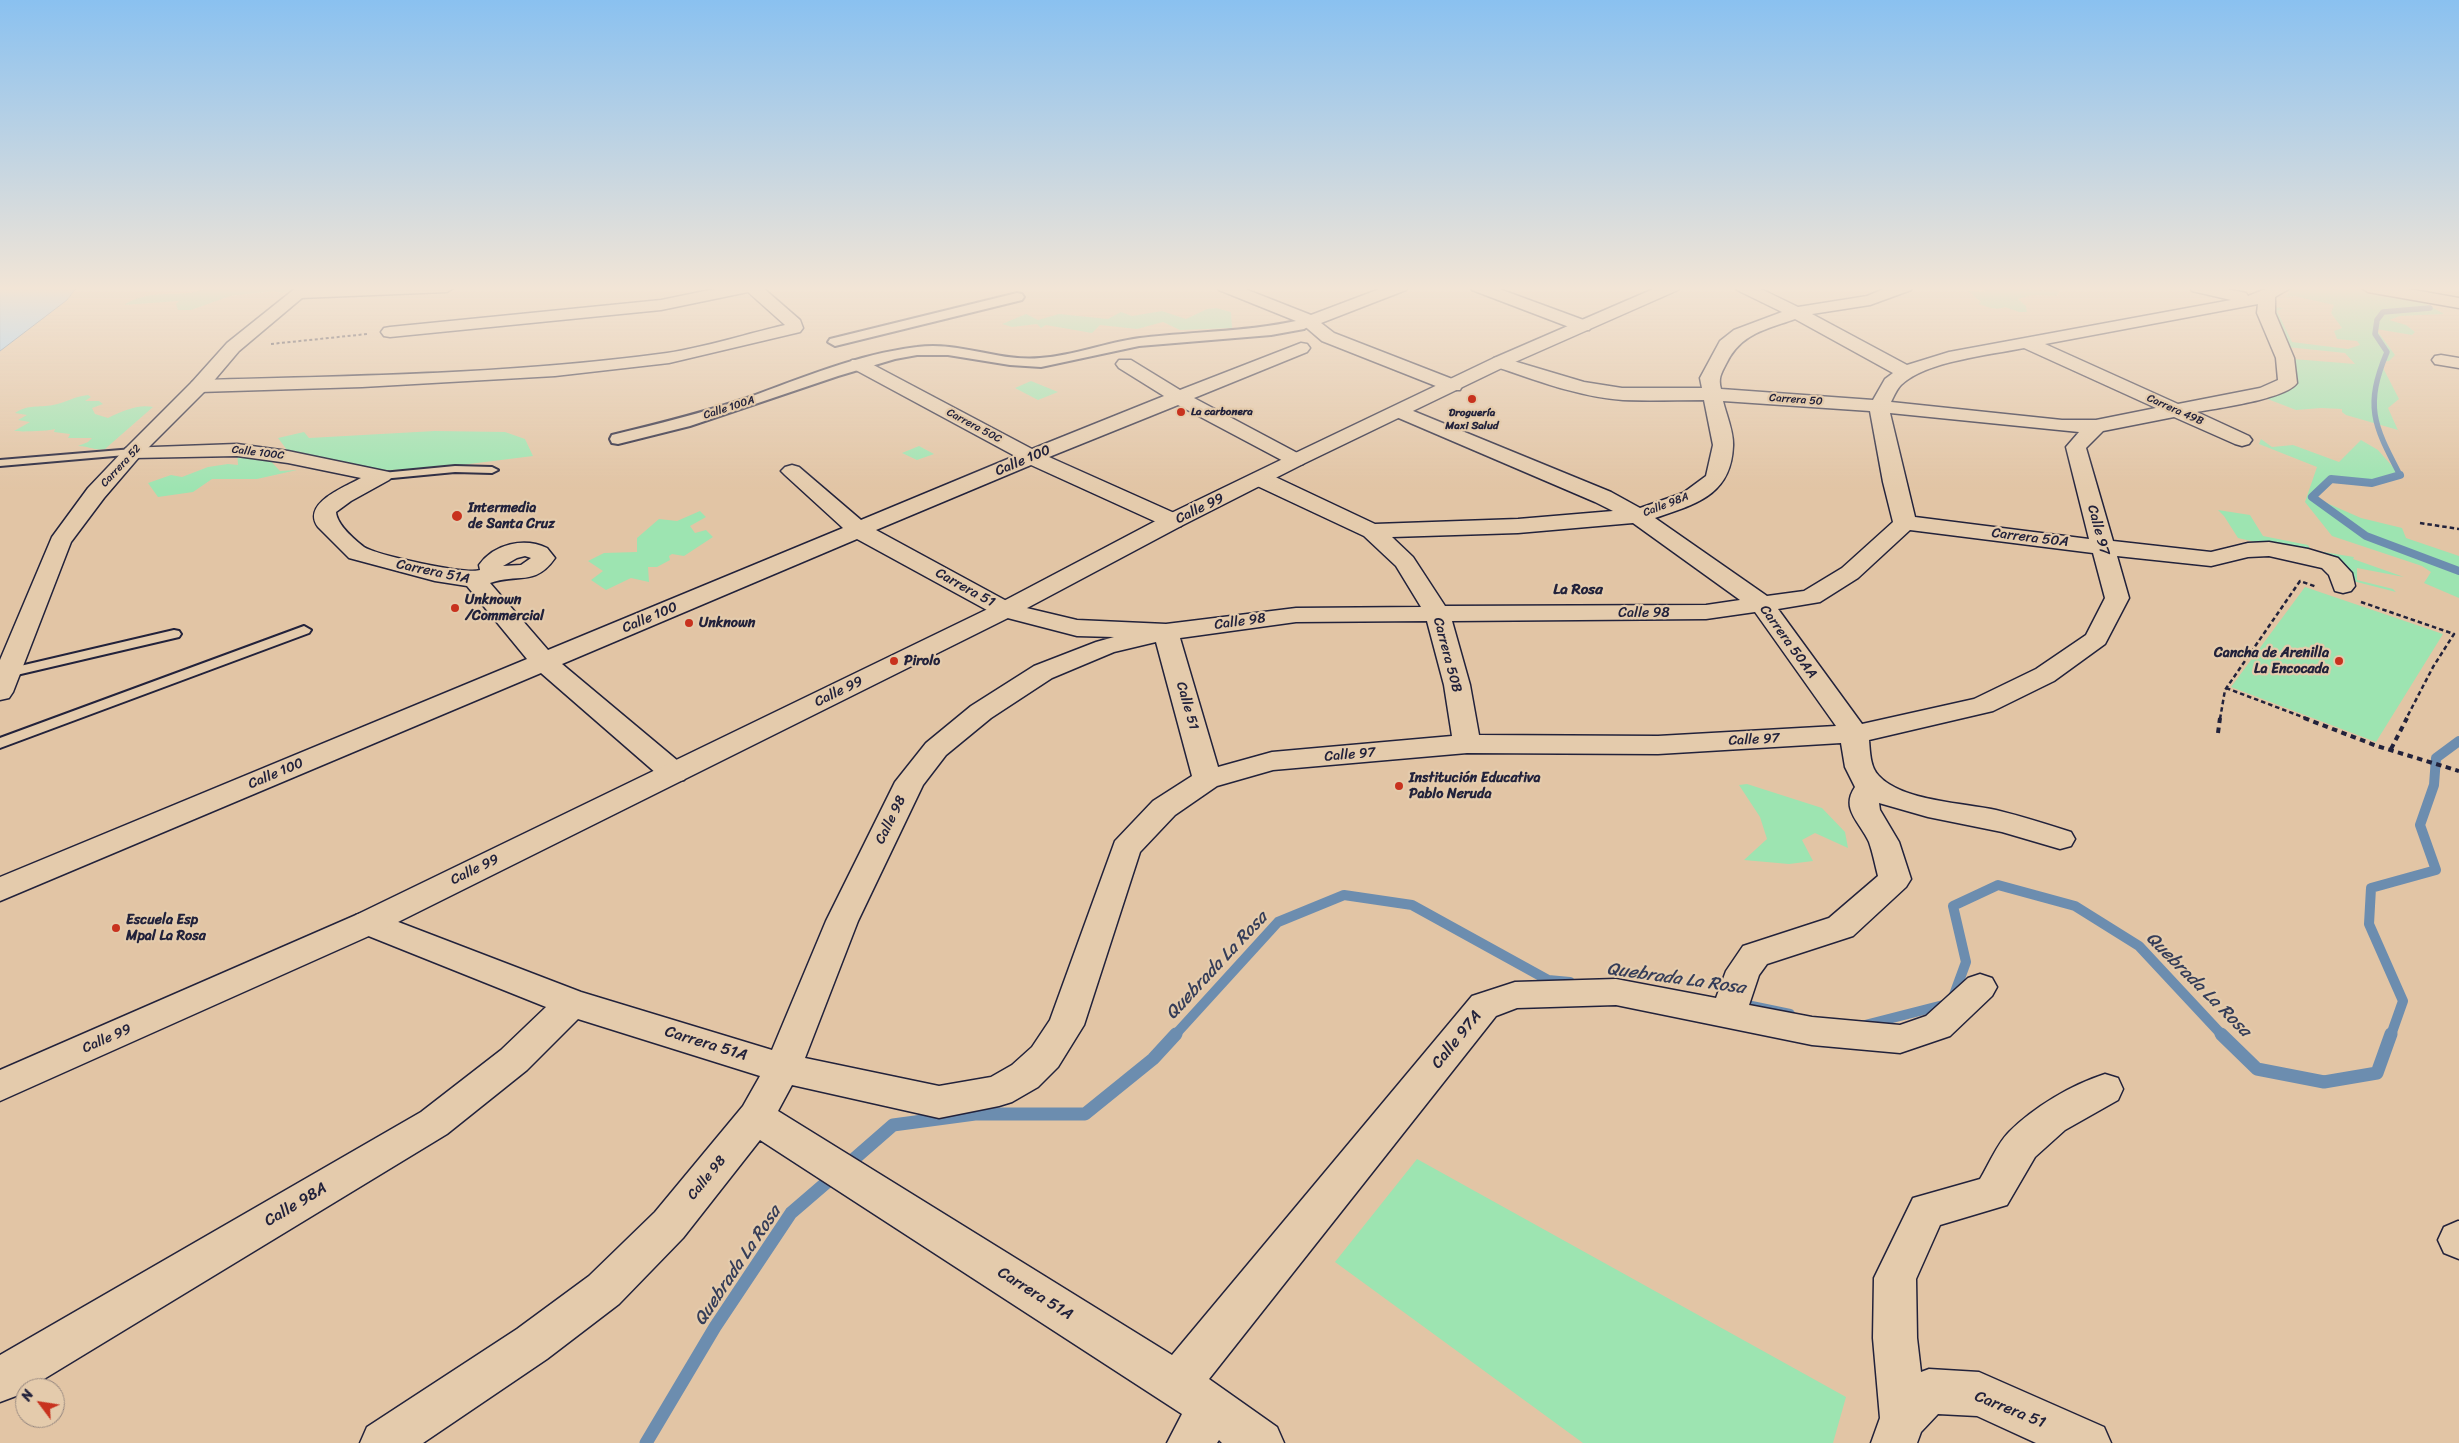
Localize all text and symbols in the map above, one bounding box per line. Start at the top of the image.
street label: Carrera 50 [1769,392,1823,408]
street label: Carrera 49B [2145,392,2205,428]
marker: Droguería Maxi Salud [1466,393,1478,405]
street label: Calle 100A [702,394,756,422]
place label: La carbonera [1191,405,1253,419]
street label: Carrera 50C [944,406,1004,446]
marker: La carbonera [1175,406,1187,418]
place label: Droguería Maxi Salud [1445,406,1499,432]
street label: Carrera 52 [98,442,144,490]
street label: Calle 100 [993,442,1053,480]
street label: Calle 100C [231,443,285,463]
street label: Calle 99 [1173,490,1227,528]
street label: Calle 98A [1641,490,1691,520]
place label: Intermedia de Santa Cruz [468,500,555,532]
street label: Calle 97 [2083,503,2113,557]
marker: Intermedia de Santa Cruz [450,509,464,523]
street label: Carrera 50A [1991,525,2069,551]
street label: Carrera 51A [395,556,471,588]
street label: Carrera 51 [932,565,998,611]
district label: La Rosa [1553,581,1603,599]
place label: Unknown /Commercial [465,592,544,624]
street label: Calle 100 [620,599,680,637]
marker: Unknown /Commercial [449,602,461,614]
street label: Carrera 50AA [1756,602,1820,682]
street label: Calle 98 [1618,605,1670,621]
street label: Calle 98 [1213,610,1267,634]
place label: Unknown [699,615,755,631]
street label: Carrera 50B [1429,616,1465,694]
marker: Unknown [683,617,695,629]
place label: Cancha de Arenilla La Encocada [2214,645,2329,678]
place label: Pirolo [904,653,940,669]
marker: Pirolo [888,655,900,667]
marker: Cancha de Arenilla La Encocada [2333,655,2345,667]
street label: Calle 99 [812,673,866,711]
street label: Calle 51 [1172,680,1202,732]
street label: Calle 97 [1728,730,1780,750]
street label: Calle 97 [1324,744,1376,766]
street label: Calle 100 [246,755,306,793]
place label: Institución Educativa Pablo Neruda [1409,770,1541,802]
marker: Institución Educativa Pablo Neruda [1393,780,1405,792]
street label: Calle 98 [872,793,910,847]
street label: Calle 99 [448,851,502,889]
water label: Quebrada La Rosa [1162,908,1272,1024]
place label: Escuela Esp Mpal La Rosa [126,912,206,944]
marker: Escuela Esp Mpal La Rosa [110,922,122,934]
water label: Quebrada La Rosa [2141,928,2255,1042]
water label: Quebrada La Rosa [1605,959,1747,999]
street label: Calle 97A [1428,1007,1486,1073]
street label: Calle 99 [80,1021,134,1057]
street label: Carrera 51A [662,1022,750,1066]
street label: Calle 98 [684,1153,730,1203]
street label: Calle 98A [261,1179,331,1231]
water label: Quebrada La Rosa [690,1202,786,1330]
street label: Carrera 51A [994,1263,1076,1325]
north arrow [15,1378,65,1428]
text: N [14,1385,41,1406]
street label: Carrera 51 [1972,1387,2048,1433]

